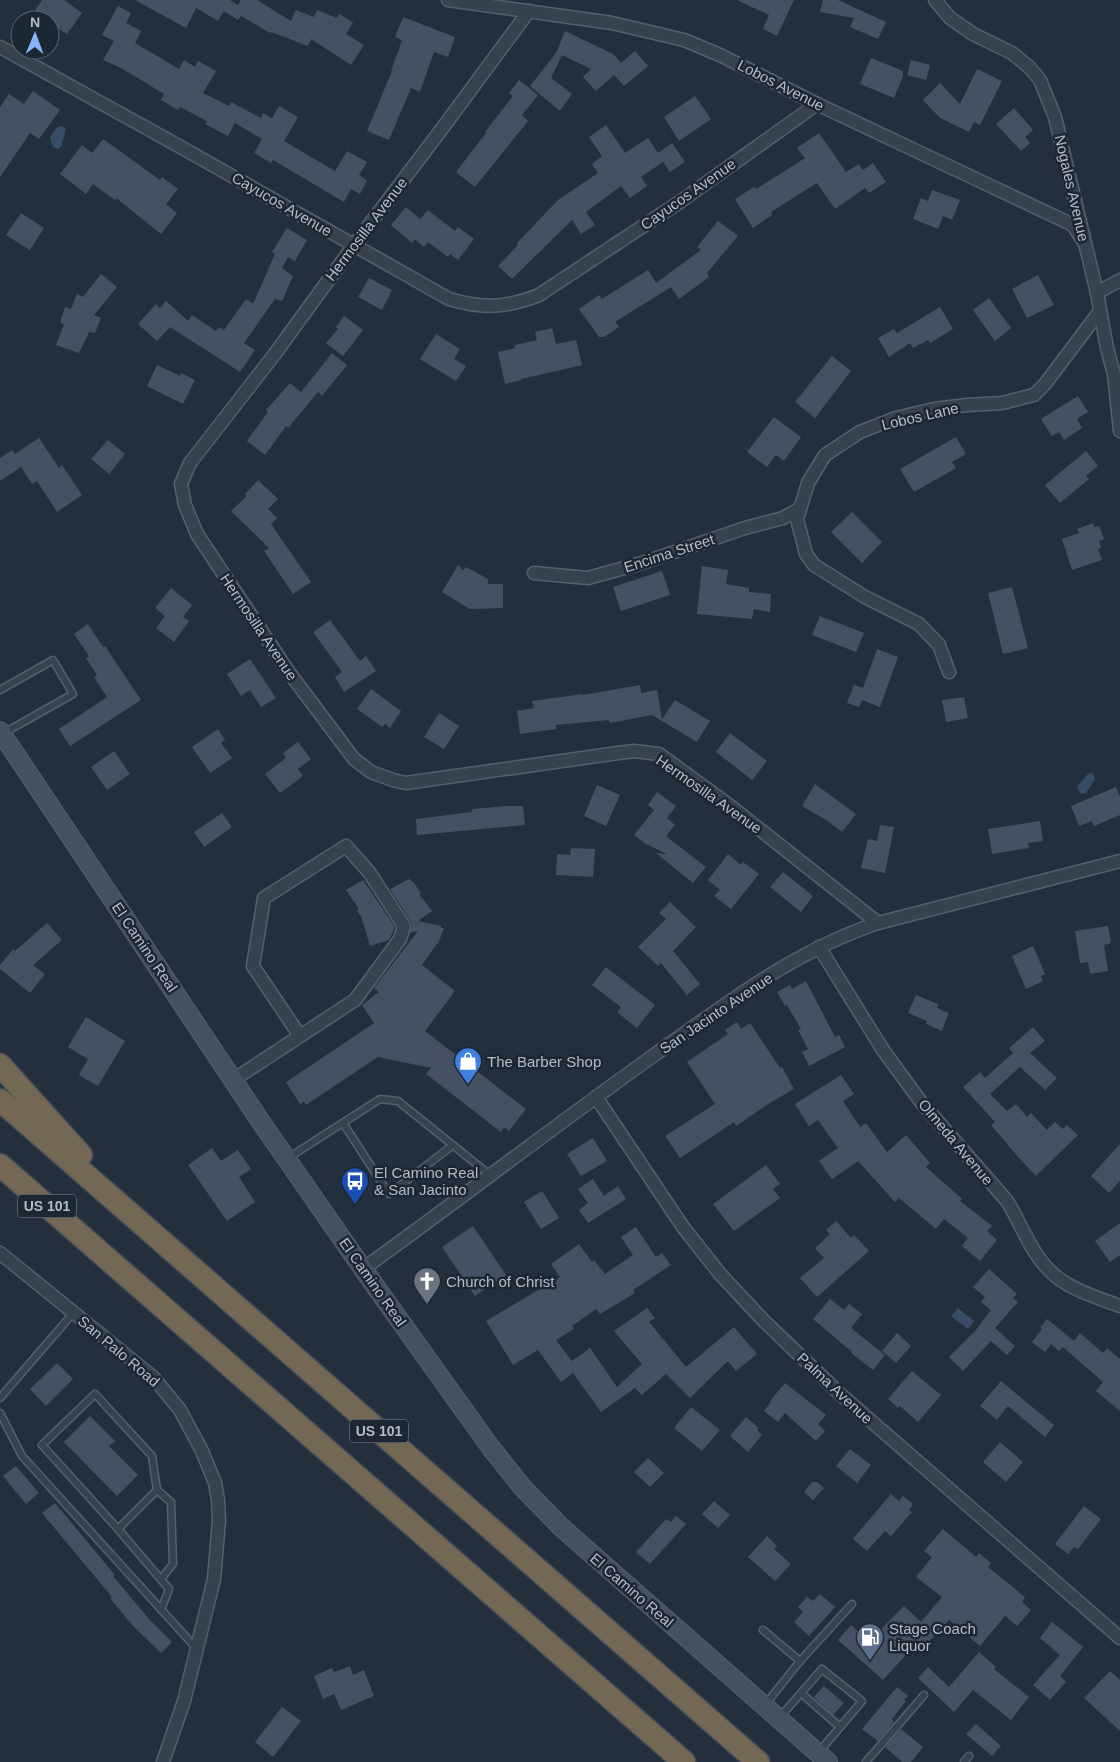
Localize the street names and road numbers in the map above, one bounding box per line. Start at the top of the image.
street label: Lobos Avenue [735,56,827,114]
street label: Nogales Avenue [1051,133,1093,243]
street label: Cayucos Avenue [637,155,739,233]
street label: Cayucos Avenue [229,169,335,239]
street label: Hermosilla Avenue [322,174,410,284]
street label: Lobos Lane [880,399,960,433]
street label: Encima Street [622,530,717,576]
street label: Hermosilla Avenue [217,571,301,683]
street label: Hermosilla Avenue [653,751,765,837]
street label: El Camino Real [109,899,181,995]
street label: San Jacinto Avenue [656,969,776,1057]
street label: Olmeda Avenue [915,1096,997,1188]
road number: US 101 [18,1194,76,1218]
street label: El Camino Real [336,1234,410,1330]
street label: San Palo Road [75,1312,163,1390]
street label: Palma Avenue [794,1349,876,1427]
road number: US 101 [350,1420,408,1442]
street label: El Camino Real [587,1549,677,1631]

